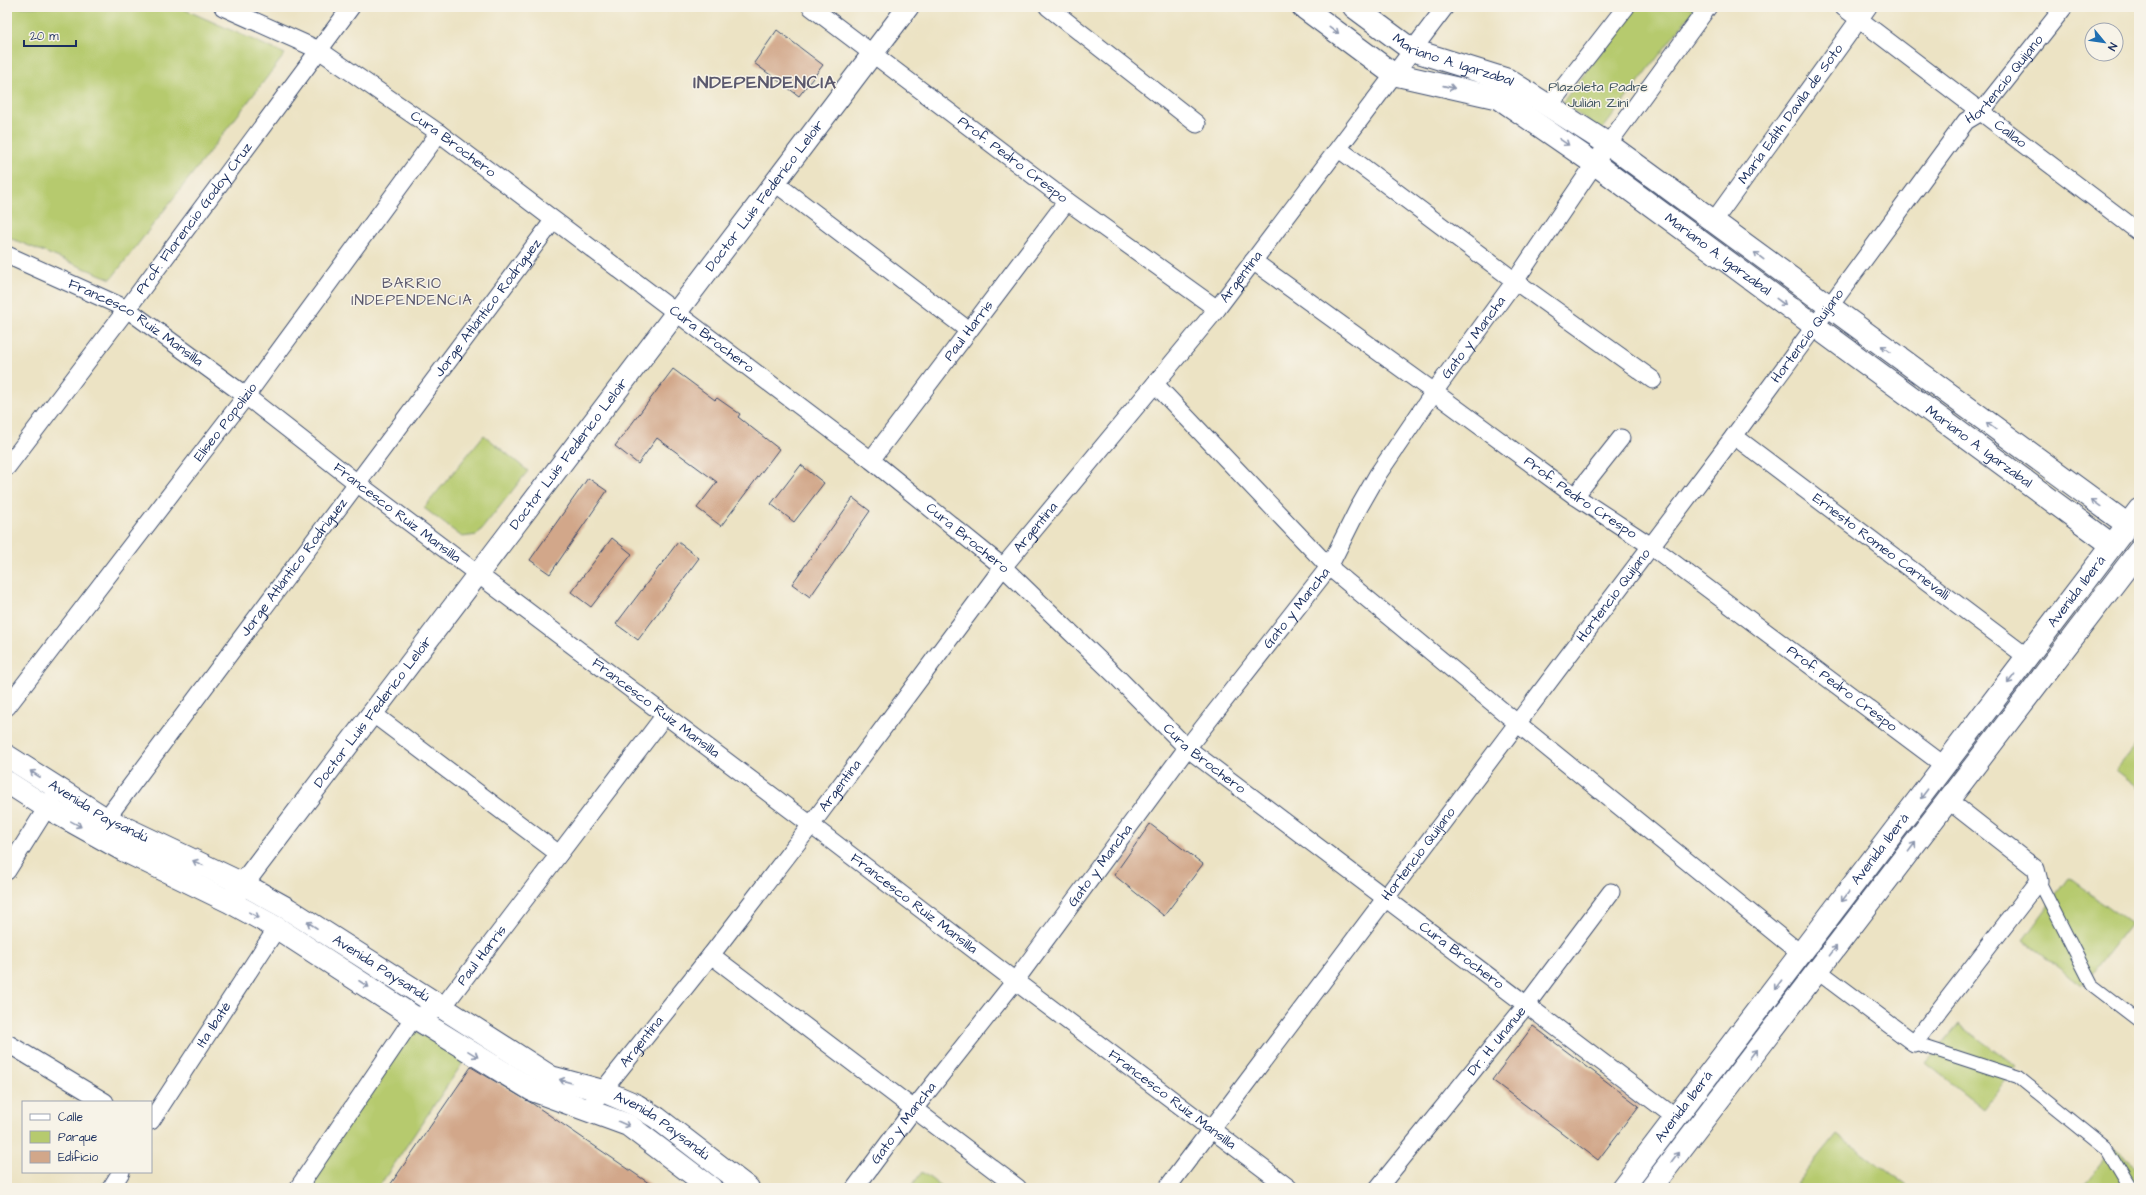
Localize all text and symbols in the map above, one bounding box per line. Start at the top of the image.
scale bar [24,22,76,48]
north arrow [2084,22,2124,62]
one-way arrow [1329,26,1340,35]
text: 20 m [30,28,59,45]
street label: Mariano A. Igarzabal [1388,29,1518,91]
street label: Hortencio Quijano [1961,31,2048,129]
street label: María Edith Davila de Soto [1733,40,1848,188]
text: N [2104,40,2121,53]
district label: INDEPENDENCIA [693,70,837,95]
park label: Plazoleta Padre Julián Zini [1548,77,1648,113]
one-way arrow [1442,83,1455,91]
street label: Cura Brochero [406,106,500,183]
street label: Prof. Pedro Crespo [953,112,1072,208]
street label: Callao [1990,115,2031,153]
street label: Doctor Luis Federico Leloir [701,116,829,276]
street label: Prof. Florencio Godoy Cruz [131,138,257,299]
one-way arrow [1558,138,1569,146]
street label: Mariano A. Igarzabal [1660,208,1775,301]
street label: Jorge Atlántico Rodriguez [430,235,546,381]
street label: Argentina [1215,247,1267,307]
one-way arrow [1753,251,1764,260]
district label: BARRIO INDEPENDENCIA [351,273,473,311]
street label: Francesco Ruiz Mansilla [65,274,207,371]
street label: Hortencio Quijano [1766,285,1849,387]
street label: Gato y Mancha [1437,292,1511,383]
street label: Paul Harris [939,296,998,365]
one-way arrow [1776,298,1787,306]
street label: Cura Brochero [665,301,758,378]
one-way arrow [1880,345,1891,354]
street label: Doctor Luis Federico Leloir [505,374,633,534]
street label: Eliseo Popolizio [189,379,262,466]
street label: Mariano A. Igarzabal [1921,401,2036,493]
one-way arrow [1985,422,1996,430]
street label: Prof. Pedro Crespo [1520,452,1641,544]
street label: Francesco Ruiz Mansilla [329,458,465,568]
street label: Ernesto Romeo Carnevalli [1808,489,1954,605]
street label: Jorge Atlántico Rodriguez [236,494,352,641]
street label: Cura Brochero [921,498,1014,578]
street label: Argentina [1009,498,1063,557]
one-way arrow [2090,499,2101,507]
street label: Hortencio Quijano [1572,544,1656,646]
street label: Avenida Iberá [2043,552,2111,632]
street label: Gato y Mancha [1259,563,1335,653]
street label: Doctor Luis Federico Leloir [309,632,437,792]
street label: Prof. Pedro Crespo [1783,641,1901,737]
street label: Francesco Ruiz Mansilla [588,653,724,763]
one-way arrow [2007,673,2015,684]
street label: Cura Brochero [1158,719,1250,799]
street label: Argentina [814,756,866,816]
one-way arrow [30,770,41,778]
street label: Avenida Paysandú [45,775,152,848]
one-way arrow [1919,788,1928,799]
street label: Hortencio Quijano [1377,803,1461,905]
street label: Avenida Iberá [1846,809,1914,889]
street label: Gato y Mancha [1063,820,1137,911]
one-way arrow [70,821,82,829]
one-way arrow [1907,842,1916,853]
street label: Francesco Ruiz Mansilla [846,849,982,959]
one-way arrow [192,859,204,866]
one-way arrow [1841,891,1849,902]
one-way arrow [248,912,260,919]
street label: Cura Brochero [1415,917,1508,994]
one-way arrow [306,920,318,928]
street label: Paul Harris [452,921,511,990]
street label: Avenida Paysandú [329,930,434,1007]
one-way arrow [1829,945,1837,956]
one-way arrow [1773,979,1782,990]
one-way arrow [358,980,369,988]
street label: Ita Ibaté [192,998,236,1051]
street label: Dr. H. Unanue [1463,1002,1531,1080]
street label: Argentina [615,1012,668,1072]
street label: Francesco Ruiz Mansilla [1104,1045,1240,1154]
one-way arrow [1749,1048,1758,1059]
one-way arrow [468,1050,479,1059]
street label: Avenida Iberá [1650,1067,1718,1147]
one-way arrow [559,1077,572,1084]
street label: Gato y Mancha [866,1078,941,1168]
street label: Avenida Paysandú [611,1087,714,1165]
legend [22,1101,152,1173]
text: Calle [58,1109,83,1126]
one-way arrow [618,1120,630,1128]
text: Parque [58,1129,98,1146]
text: Edificio [58,1149,98,1166]
one-way arrow [1670,1152,1679,1163]

